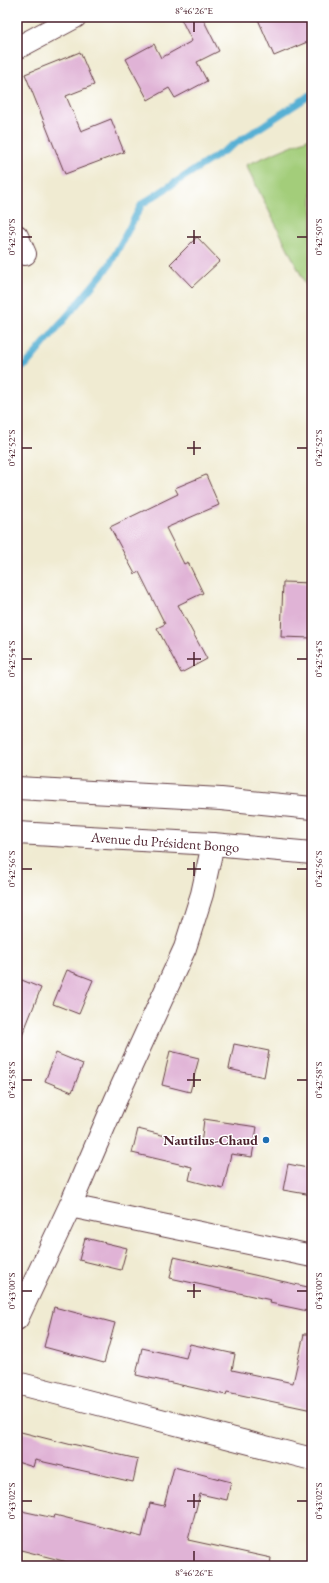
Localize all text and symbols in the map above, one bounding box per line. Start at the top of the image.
text: 8°46'26"E [175,4,213,17]
text: 0°42'50"S [5,218,18,255]
text: 0°42'50"S [312,218,325,255]
text: 0°42'52"S [5,429,18,466]
text: 0°42'52"S [312,429,325,466]
text: 0°42'54"S [5,640,18,677]
text: 0°42'54"S [312,640,325,677]
street label: Avenue du Président Bongo [89,828,240,856]
text: 0°42'56"S [5,850,18,887]
text: 0°42'56"S [312,850,325,887]
text: 0°42'58"S [5,1061,18,1098]
text: 0°42'58"S [312,1061,325,1098]
place label: Nautilus-Chaud [163,1131,258,1149]
marker: Nautilus-Chaud [261,1135,271,1145]
text: 0°43'00"S [5,1272,18,1309]
text: 0°43'00"S [312,1272,325,1309]
text: 0°43'02"S [5,1482,18,1519]
text: 0°43'02"S [312,1482,325,1519]
text: 8°46'26"E [175,1566,213,1579]

